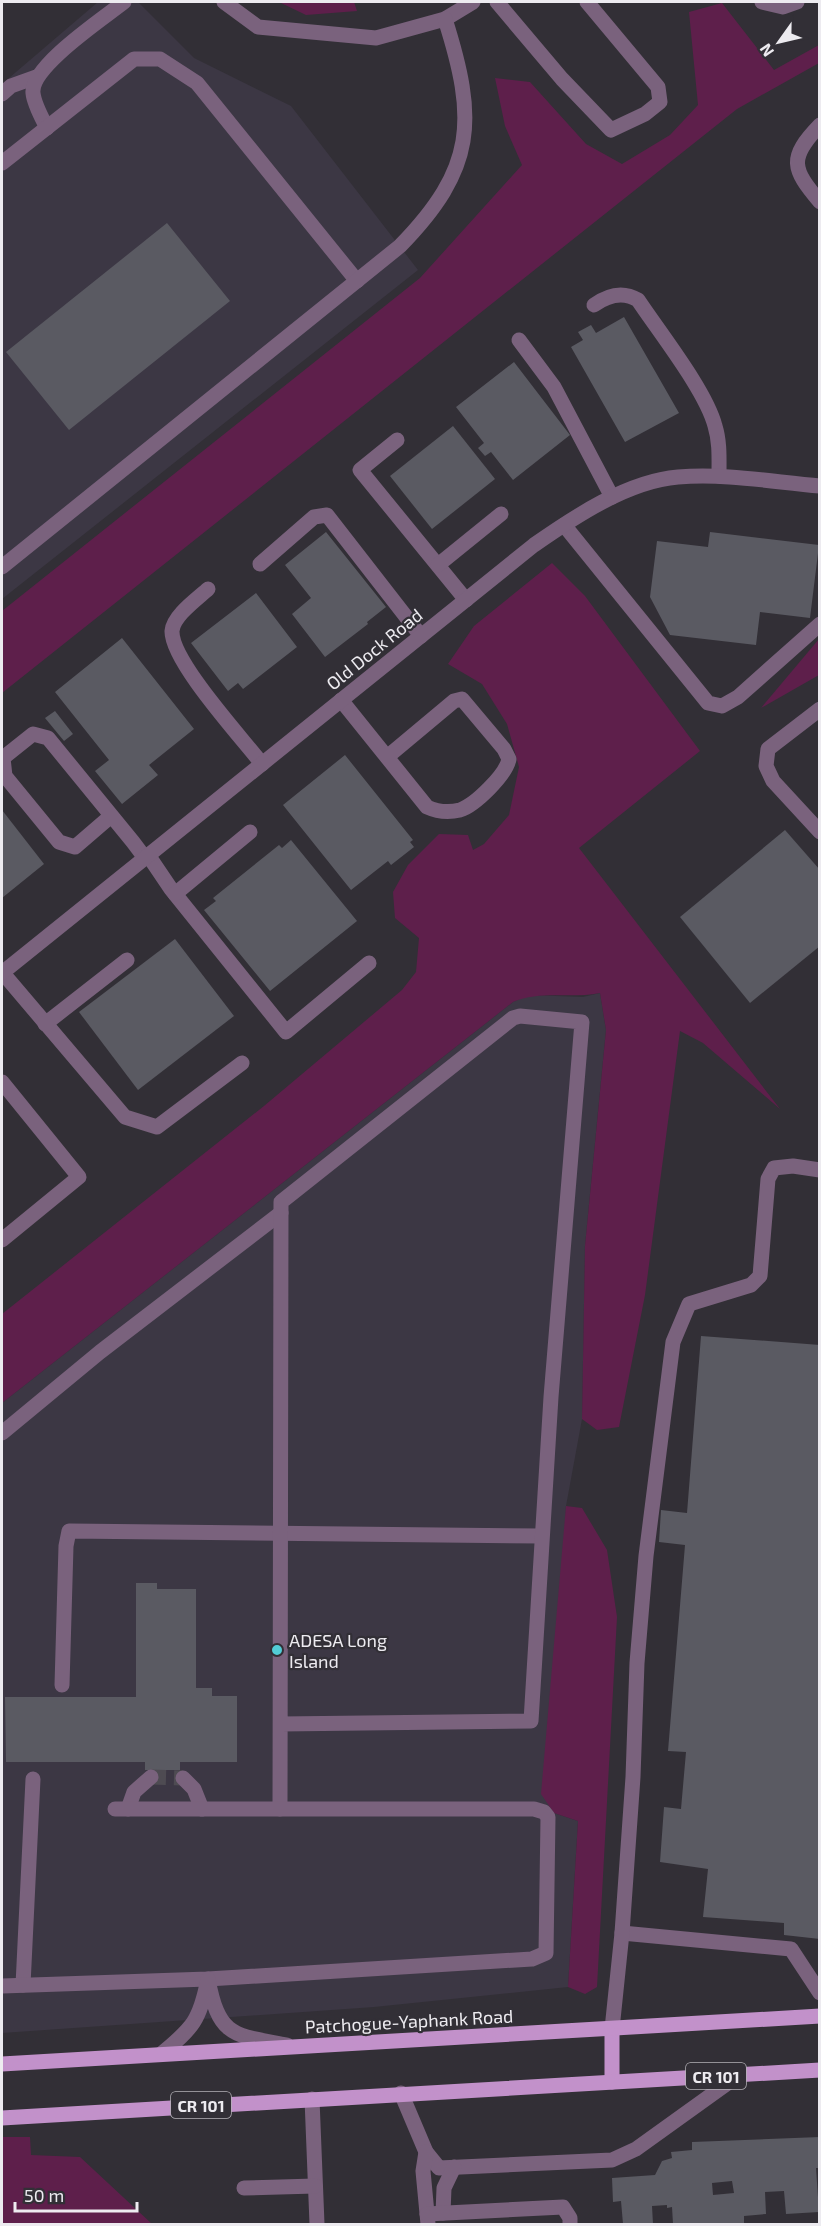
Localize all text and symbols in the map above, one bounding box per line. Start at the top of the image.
north arrow [749,12,809,72]
text: N [755,41,777,61]
street label: Old Dock Road [322,604,426,694]
place label: ADESA Long Island [289,1629,387,1672]
marker: ADESA Long Island [270,1643,284,1657]
street label: Patchogue-Yaphank Road [304,2005,514,2037]
road number: CR 101 [686,2063,746,2089]
road number: CR 101 [171,2092,231,2118]
scale bar [15,2175,136,2213]
text: 50 m [24,2184,64,2206]

